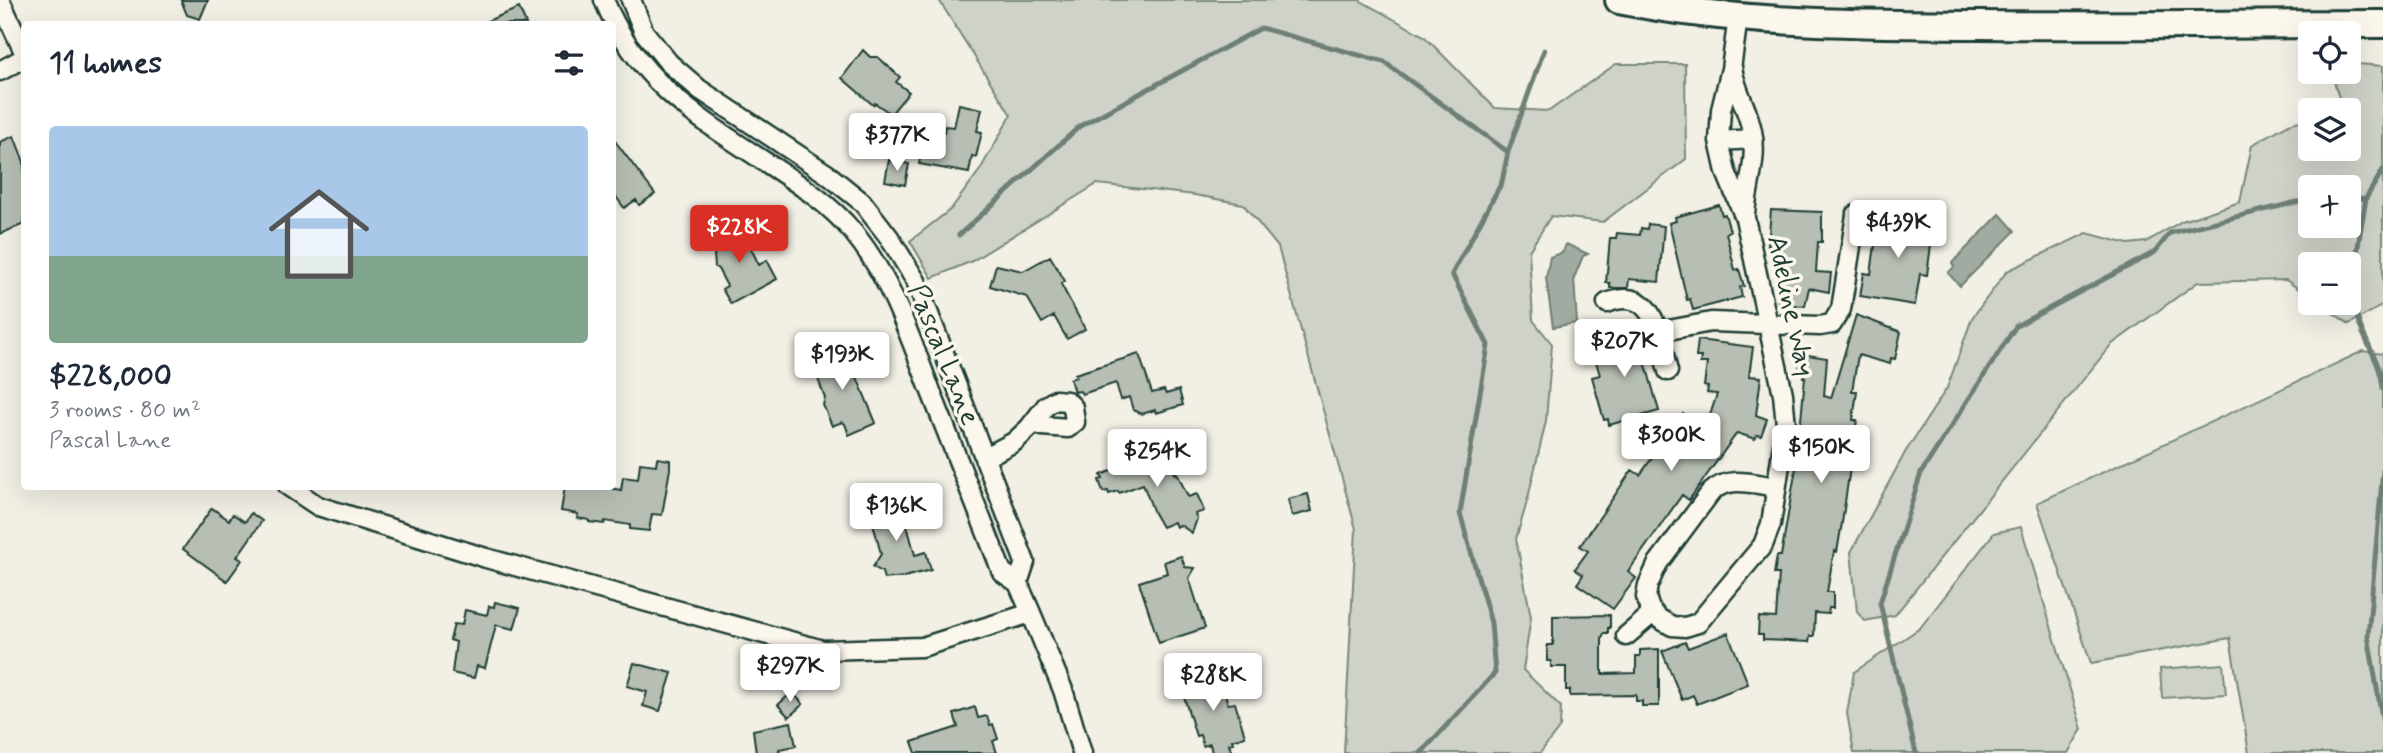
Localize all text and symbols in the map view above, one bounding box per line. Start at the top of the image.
map controls [2298,21,2361,315]
button: locate [2298,21,2361,84]
text: 11 homes [49,44,162,83]
icon: filters [550,44,588,82]
button: layers [2298,98,2361,161]
pin: $377K [848,114,946,173]
text: $377K [865,121,929,151]
icon: home [256,171,382,297]
button: + [2298,175,2361,238]
pin: $439K [1849,201,1947,260]
pin: $228K [690,205,788,265]
text: $439K [1866,208,1930,238]
text: $228K [706,213,772,243]
street label: Adeline Way [1757,232,1823,380]
button: − [2298,252,2361,315]
street label: Pascal Lane [898,279,988,431]
pin: $207K [1575,320,1673,379]
text: $207K [1590,327,1658,357]
pin: $193K [793,332,891,392]
text: $193K [810,340,874,370]
text: $228,000 [49,357,172,396]
text: 3 rooms · 80 m² [49,396,201,426]
pin: $300K [1622,414,1720,473]
text: $300K [1637,421,1705,451]
text: Pascal Lane [49,426,171,456]
pin: $150K [1772,426,1870,485]
pin: $254K [1108,430,1206,489]
text: $150K [1788,433,1854,463]
text: $254K [1124,437,1190,467]
pin: $136K [847,484,945,543]
text: $136K [866,491,926,521]
pin: $297K [741,644,839,704]
text: $297K [756,652,824,682]
pin: $288K [1164,654,1262,713]
text: $288K [1180,661,1246,691]

